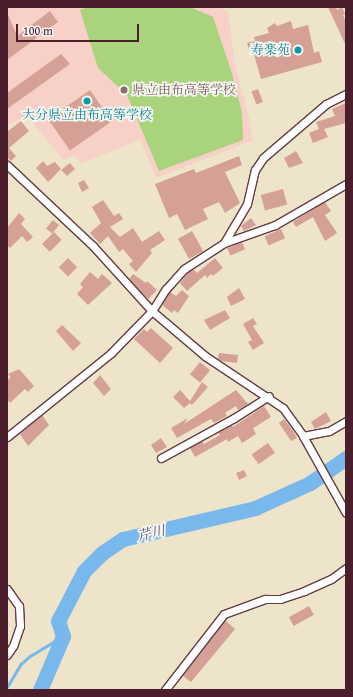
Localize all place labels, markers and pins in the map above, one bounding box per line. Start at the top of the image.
place label: 寿楽苑 [251,42,290,58]
marker: 寿楽苑 [293,45,303,55]
place label: 県立由布高等学校 [132,82,236,98]
marker: 県立由布高等学校 [119,85,129,95]
marker: 大分県立由布高等学校 [82,96,92,106]
place label: 大分県立由布高等学校 [22,107,152,123]

